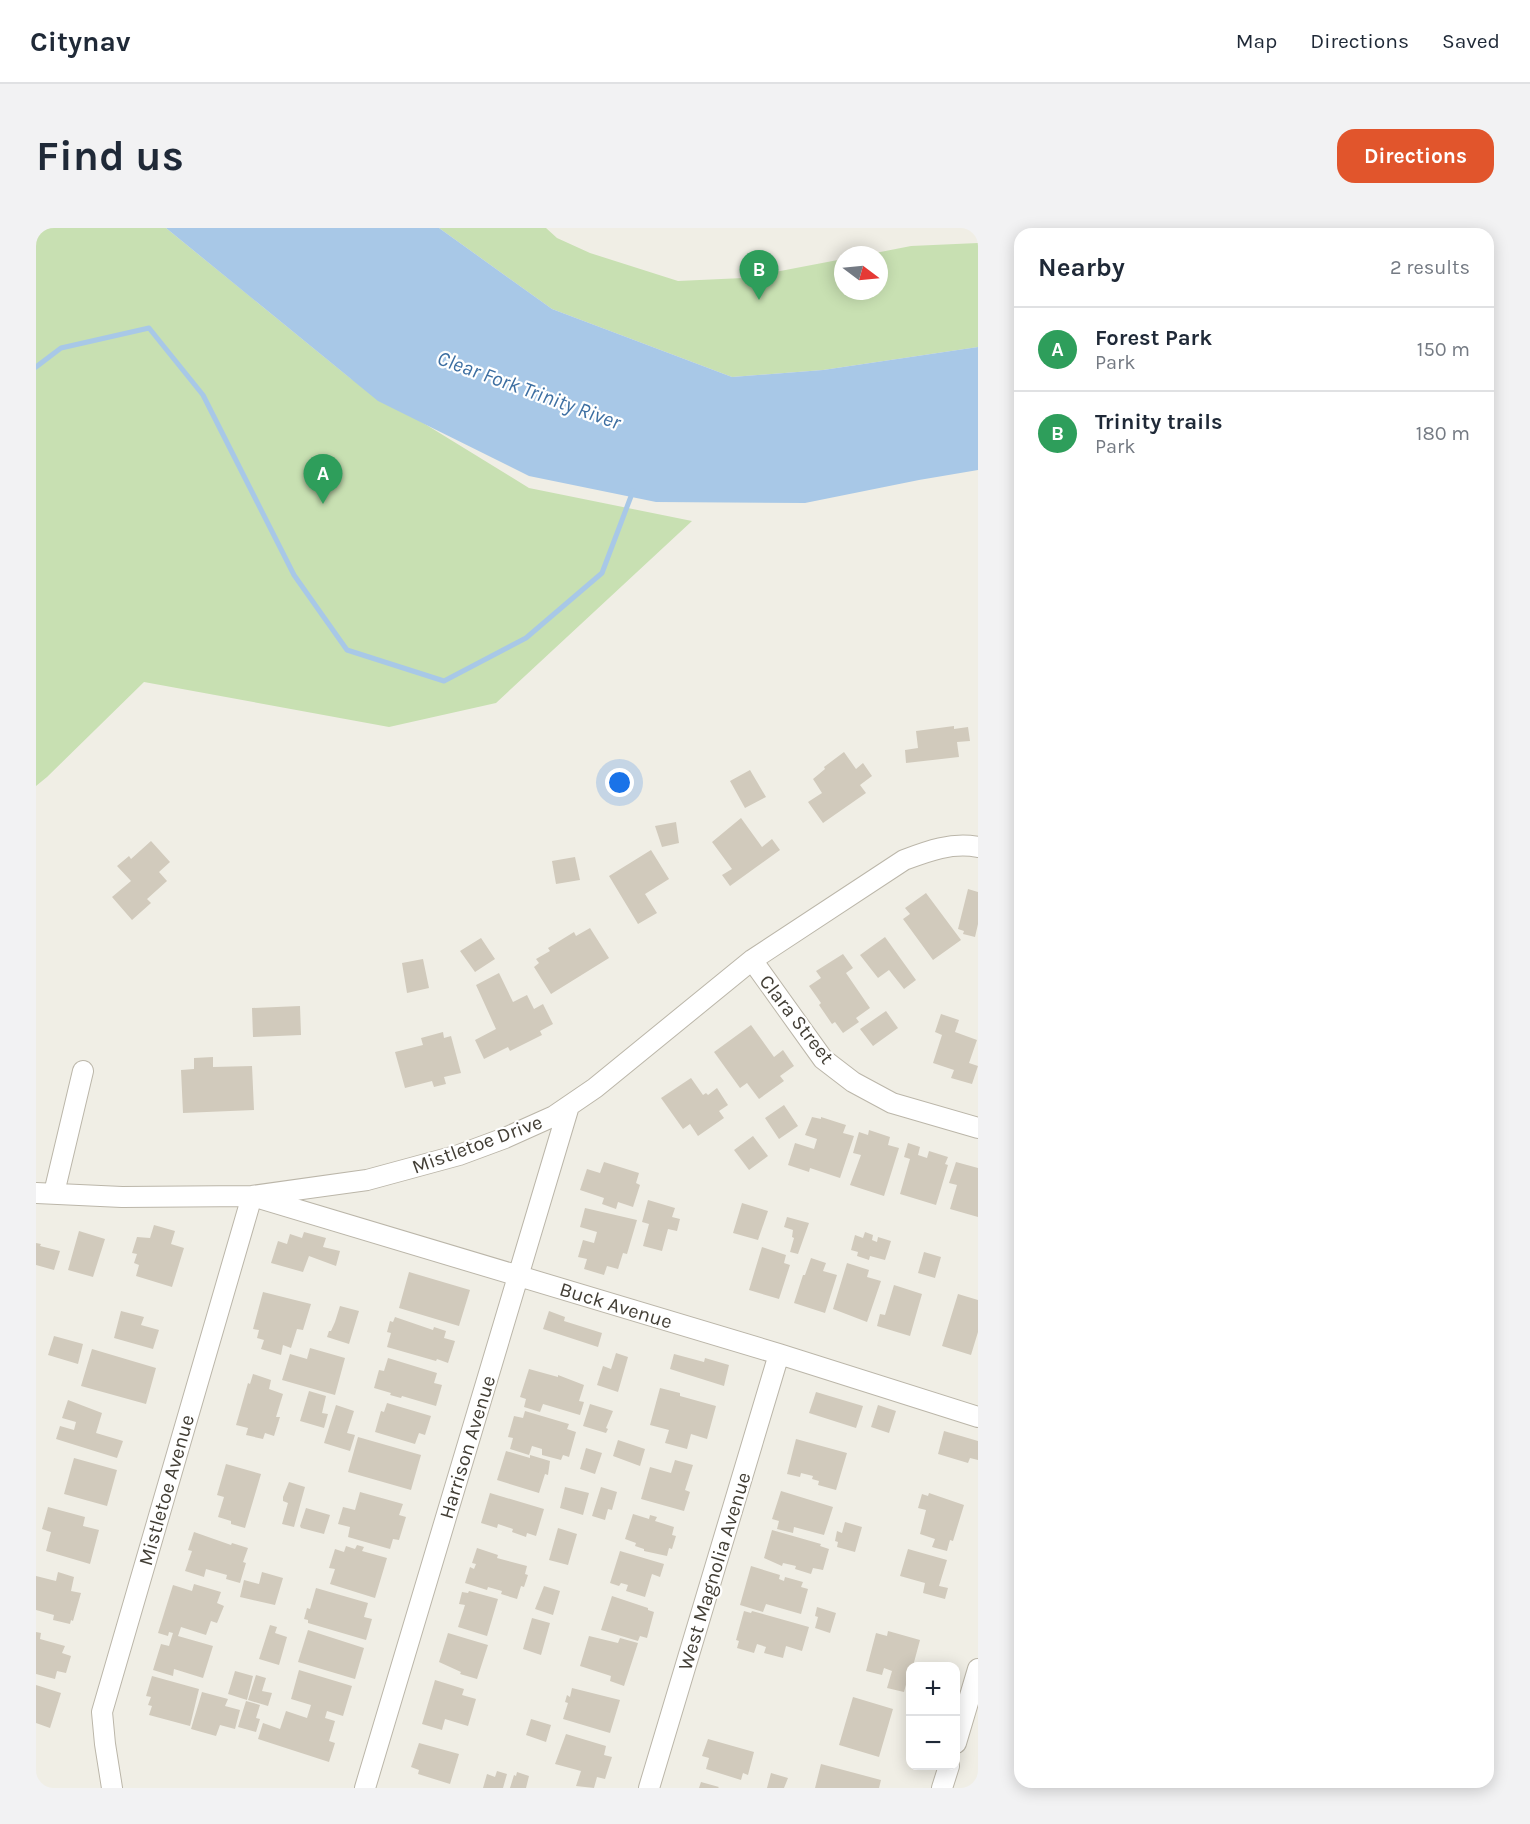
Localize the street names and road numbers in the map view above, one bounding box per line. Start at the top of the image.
street label: Clara Street [755,970,839,1069]
street label: Mistletoe Drive [409,1110,545,1179]
street label: Buck Avenue [557,1277,675,1334]
street label: Harrison Avenue [435,1373,500,1522]
street label: Mistletoe Avenue [134,1412,199,1568]
street label: West Magnolia Avenue [673,1469,756,1673]

